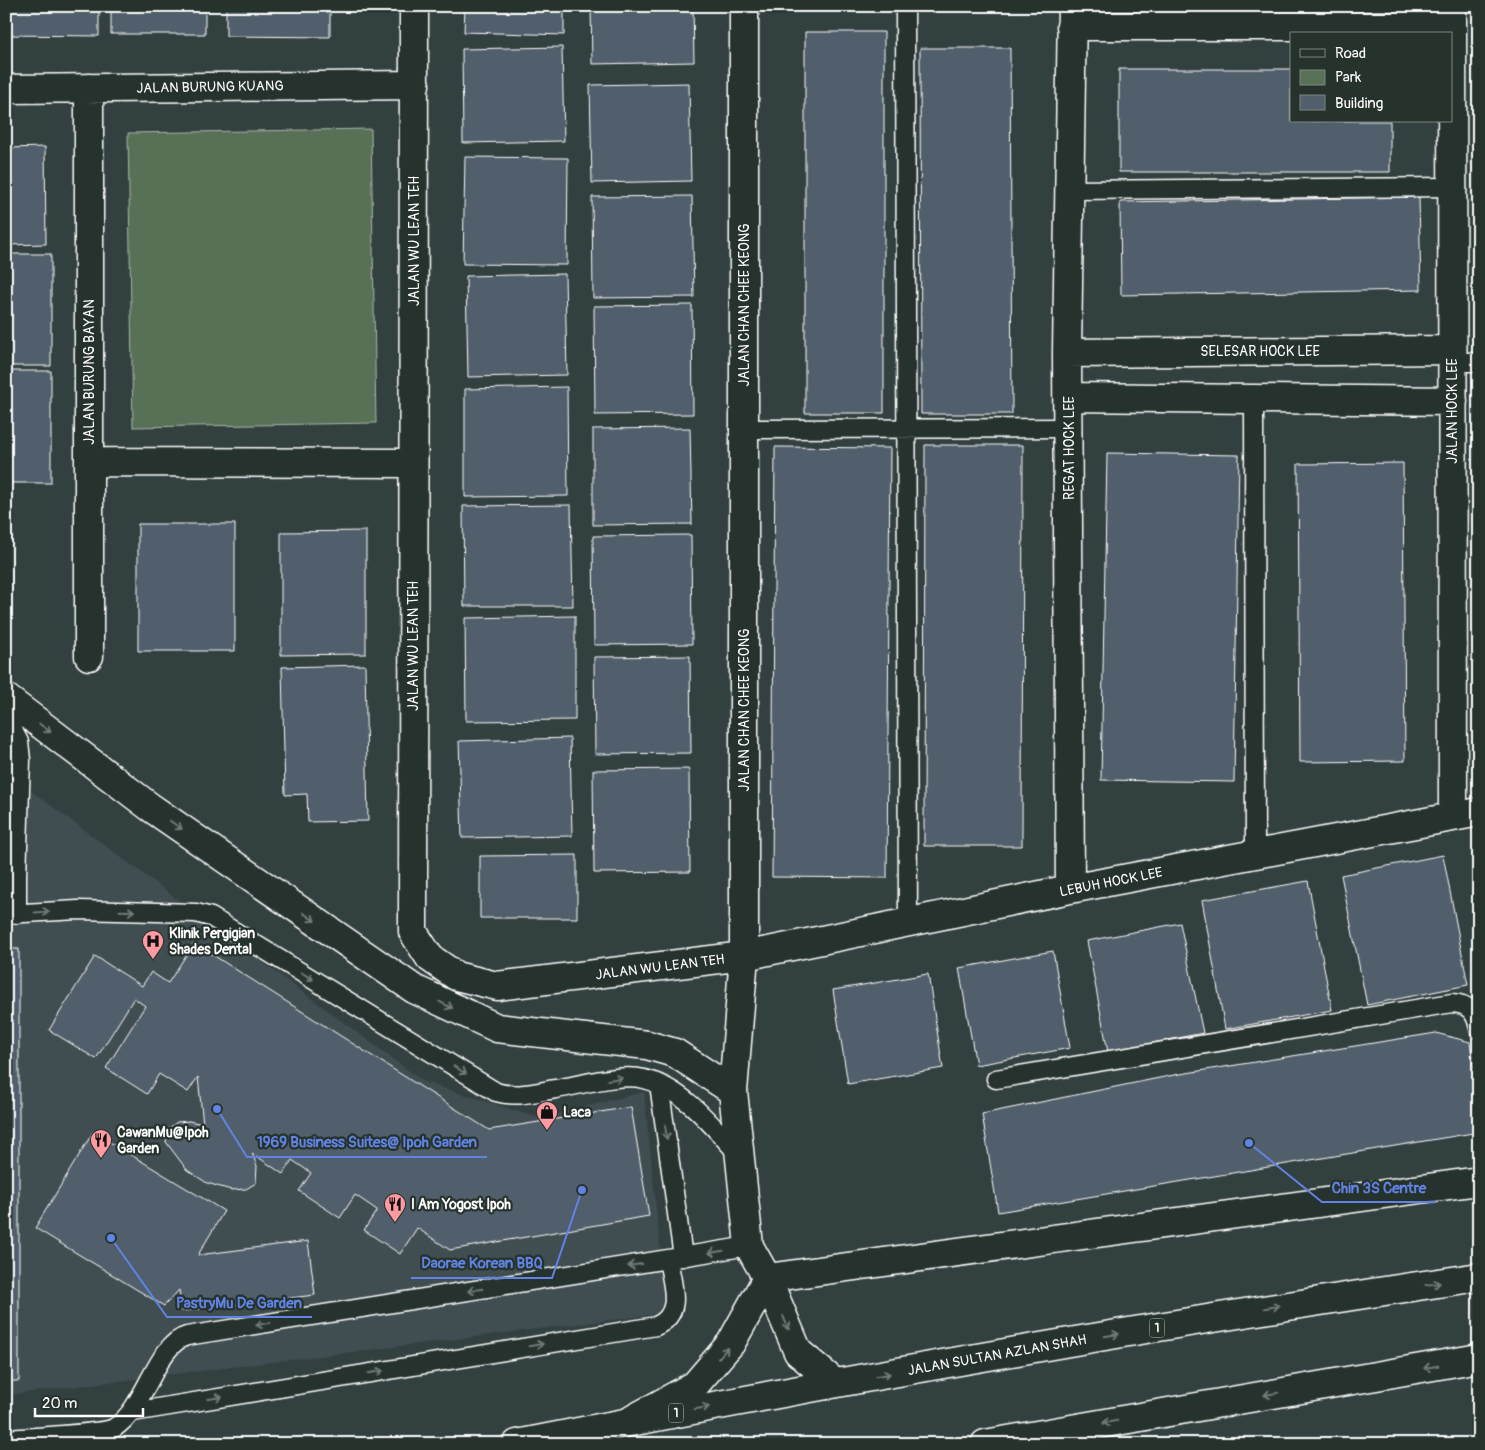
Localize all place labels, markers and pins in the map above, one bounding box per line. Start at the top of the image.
place label: Klinik Pergigian Shades Dental [169,925,255,958]
hospital icon: Klinik Pergigian Shades Dental [141,929,165,960]
shop icon: Laca [535,1100,559,1131]
place label: Laca [563,1104,592,1121]
place label: CawanMu@Ipoh Garden [117,1124,209,1157]
callout: 1969 Business Suites@ Ipoh Garden [247,1127,487,1157]
restaurant icon: CawanMu@Ipoh Garden [89,1128,113,1159]
callout: Chin 3S Centre [1322,1172,1436,1202]
restaurant icon: I Am Yogost Ipoh [383,1192,407,1223]
place label: I Am Yogost Ipoh [411,1196,511,1213]
callout: Daorae Korean BBQ [411,1248,552,1278]
callout: PastryMu De Garden [167,1287,312,1317]

